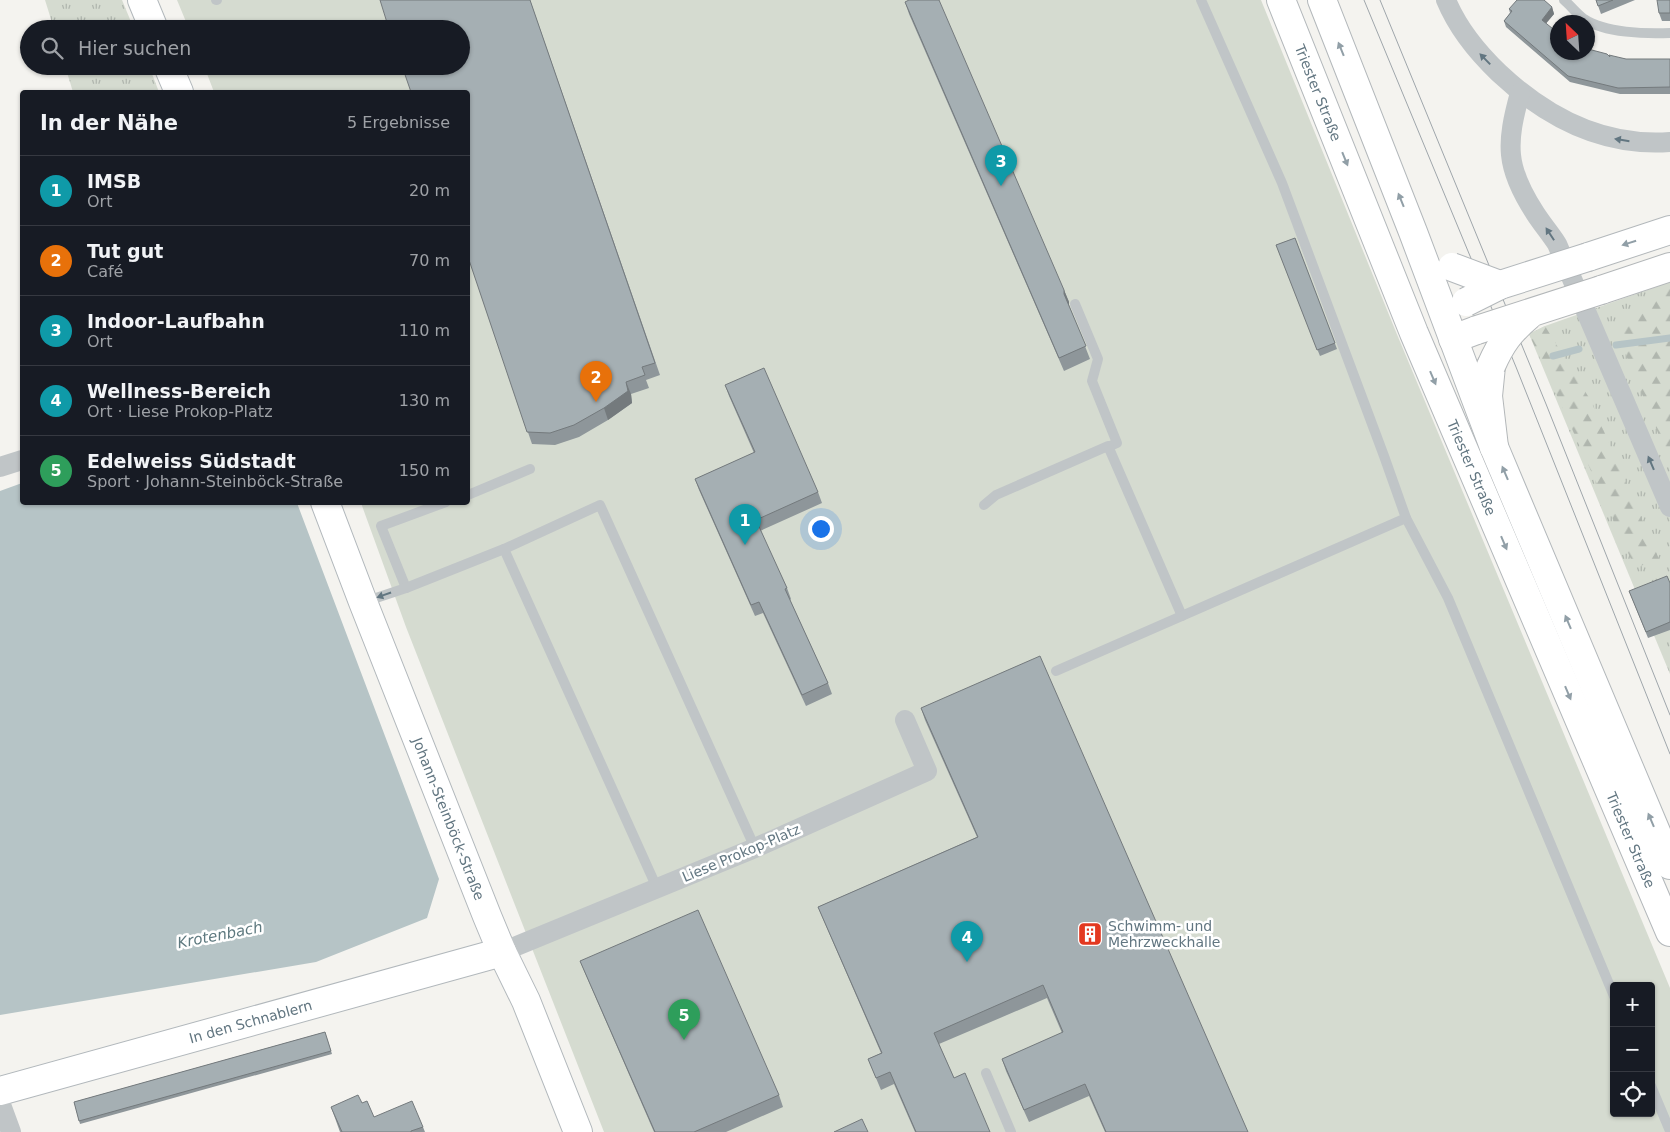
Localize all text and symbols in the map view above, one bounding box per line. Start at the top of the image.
north arrow [1550,15,1595,60]
search box [20,20,470,75]
icon: search [38,34,66,62]
text: Hier suchen [78,37,191,59]
street label: Triester Straße [1291,41,1345,143]
one-way arrow [1337,42,1345,56]
one-way arrow [1479,53,1491,65]
text: In der Nähe [40,111,178,135]
text: 5 Ergebnisse [347,113,450,132]
one-way arrow [1613,136,1629,144]
pin: 3 [985,145,1017,186]
one-way arrow [1341,152,1349,167]
text: IMSB [87,170,141,192]
text: 1 [50,181,62,200]
text: 20 m [409,181,450,200]
text: Ort [87,192,112,211]
one-way arrow [1397,192,1405,207]
one-way arrow [1546,227,1555,241]
text: Tut gut [87,240,163,262]
one-way arrow [1621,240,1636,247]
text: 2 [50,251,62,270]
text: 70 m [409,251,450,270]
text: Café [87,262,123,281]
text: Indoor-Laufbahn [87,310,265,332]
text: 3 [50,321,62,340]
text: 110 m [399,321,450,340]
text: Ort [87,332,112,351]
pin: 2 [580,361,612,402]
one-way arrow [1429,371,1437,385]
text: Wellness-Bereich [87,380,271,402]
text: 4 [50,391,62,410]
text: 130 m [399,391,450,410]
text: Ort · Liese Prokop-Platz [87,402,273,421]
street label: Triester Straße [1444,416,1499,518]
text: Edelweiss Südstadt [87,450,296,472]
one-way arrow [1646,456,1654,470]
text: 5 [50,461,62,480]
text: 150 m [399,461,450,480]
one-way arrow [1500,466,1508,480]
text: Sport · Johann-Steinböck-Straße [87,472,343,491]
pin: 1 [729,504,761,545]
your location [808,516,834,542]
one-way arrow [1500,536,1508,550]
one-way arrow [377,592,392,599]
one-way arrow [1563,615,1571,629]
one-way arrow [1564,686,1572,700]
street label: Johann-Steinböck-Straße [409,734,488,902]
street label: Triester Straße [1603,789,1658,890]
one-way arrow [1647,813,1654,828]
street label: Liese Prokop-Platz [680,821,802,885]
water label: Krotenbach [176,918,264,952]
place label: Schwimm- und Mehrzweckhalle [1108,918,1220,950]
pin: 4 [951,921,983,962]
building icon: Schwimm- und Mehrzweckhalle [1077,921,1103,947]
map controls [1610,982,1655,1117]
button: + [1610,982,1655,1027]
street label: In den Schnablern [187,997,314,1046]
pin: 5 [668,999,700,1040]
button: − [1610,1027,1655,1072]
button: locate [1610,1072,1655,1117]

